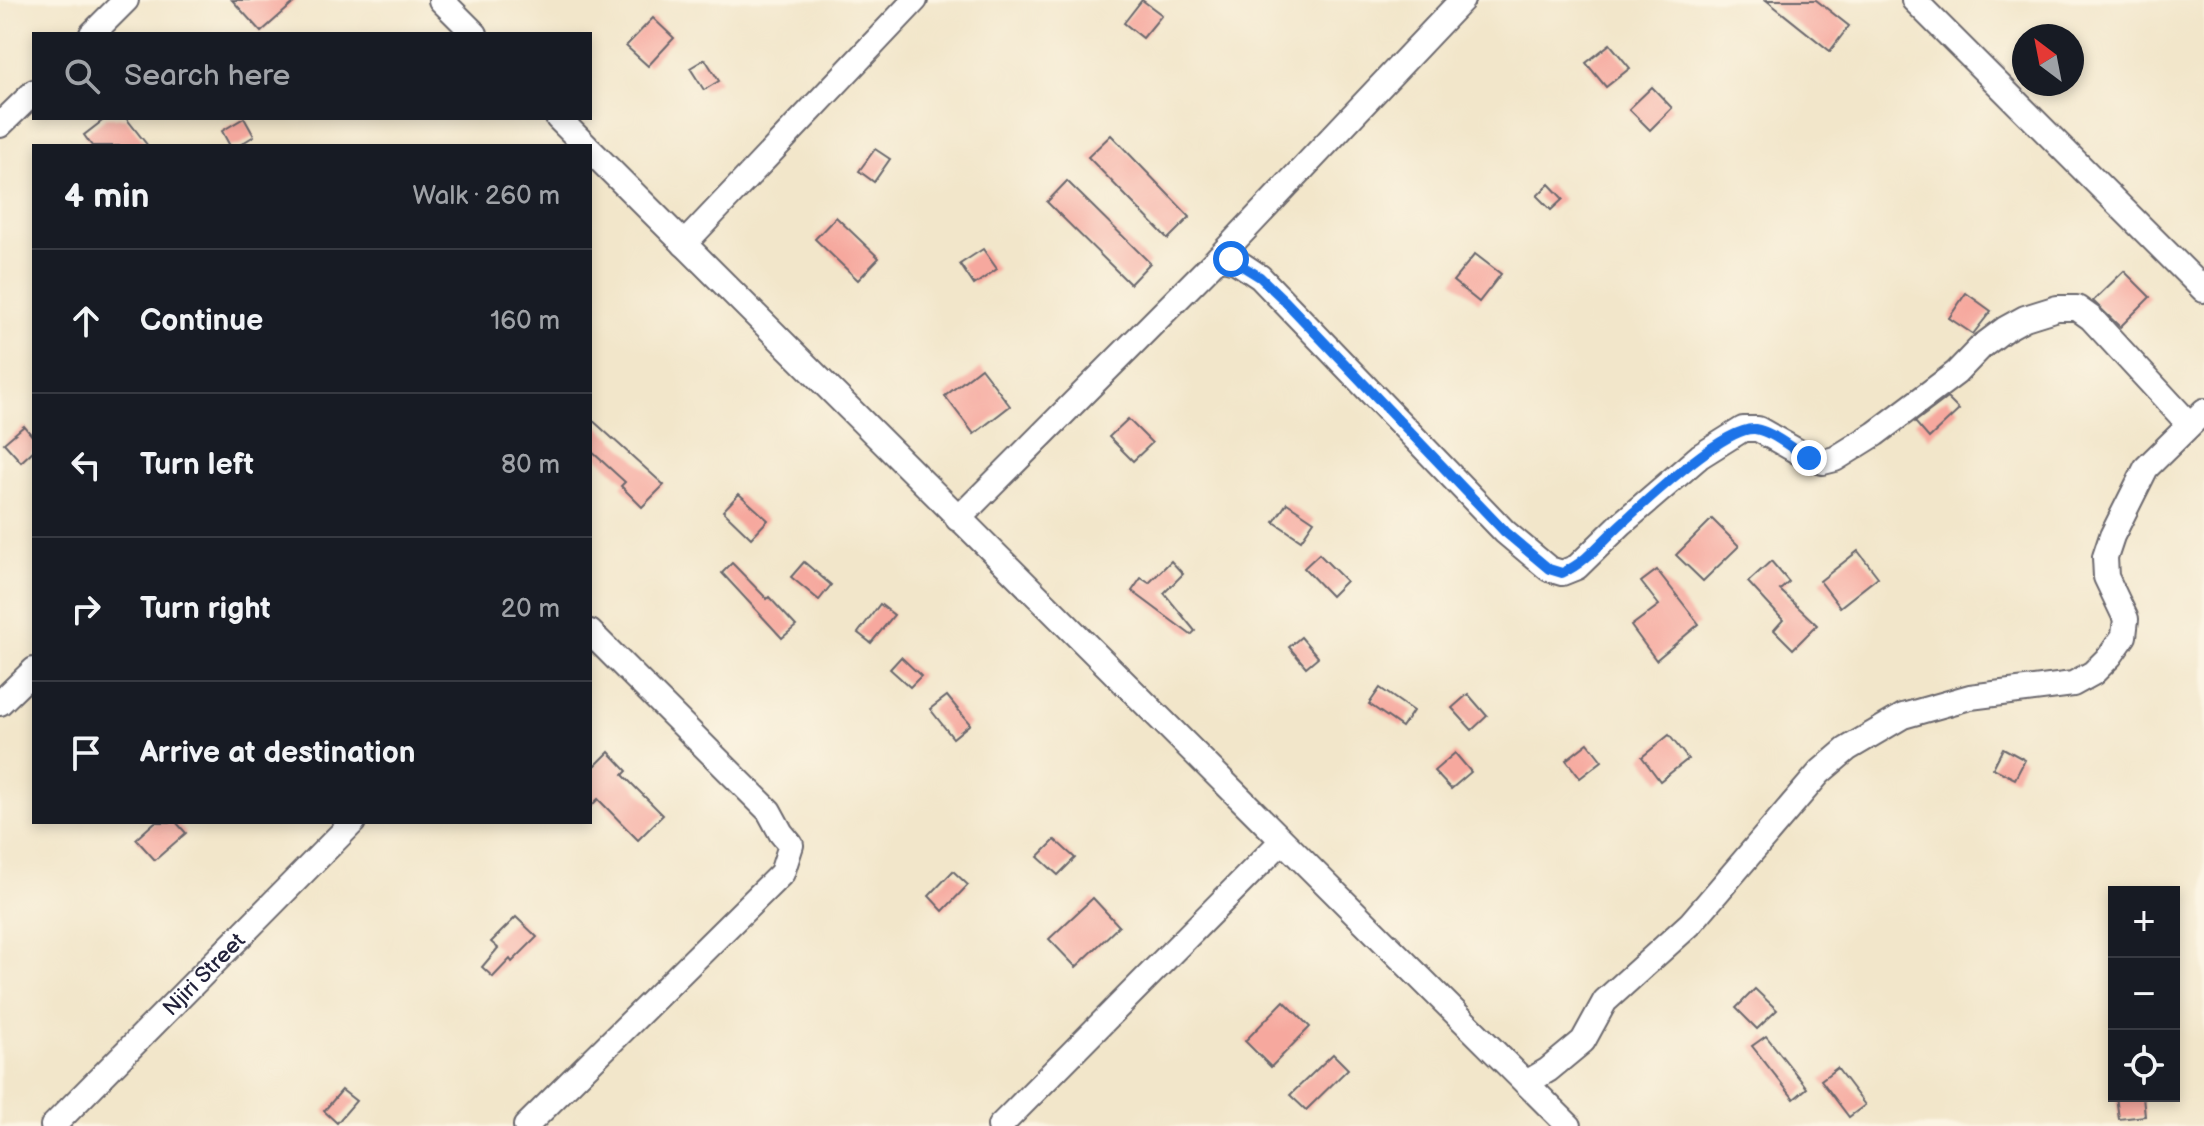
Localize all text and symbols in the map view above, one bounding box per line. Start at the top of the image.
north arrow [2012,24,2084,96]
search box [32,32,592,120]
icon: search [60,54,104,98]
text: Search here [124,58,290,94]
text: 4 min [64,176,150,217]
text: Walk · 260 m [413,181,560,212]
route start [1213,241,1249,277]
icon: ahead [64,299,108,343]
text: Continue [140,303,263,339]
text: 160 m [490,306,560,337]
route end [1791,440,1827,476]
icon: left [64,443,108,487]
text: Turn left [140,447,254,483]
text: 80 m [501,450,560,481]
icon: right [64,587,108,631]
text: Turn right [140,591,271,627]
text: 20 m [501,594,560,625]
icon: arrive [64,731,108,775]
text: Arrive at destination [140,735,416,771]
map controls [2108,886,2180,1102]
button: + [2108,886,2180,958]
street label: Njiri Street [158,927,251,1022]
button: − [2108,958,2180,1030]
button: locate [2108,1030,2180,1102]

